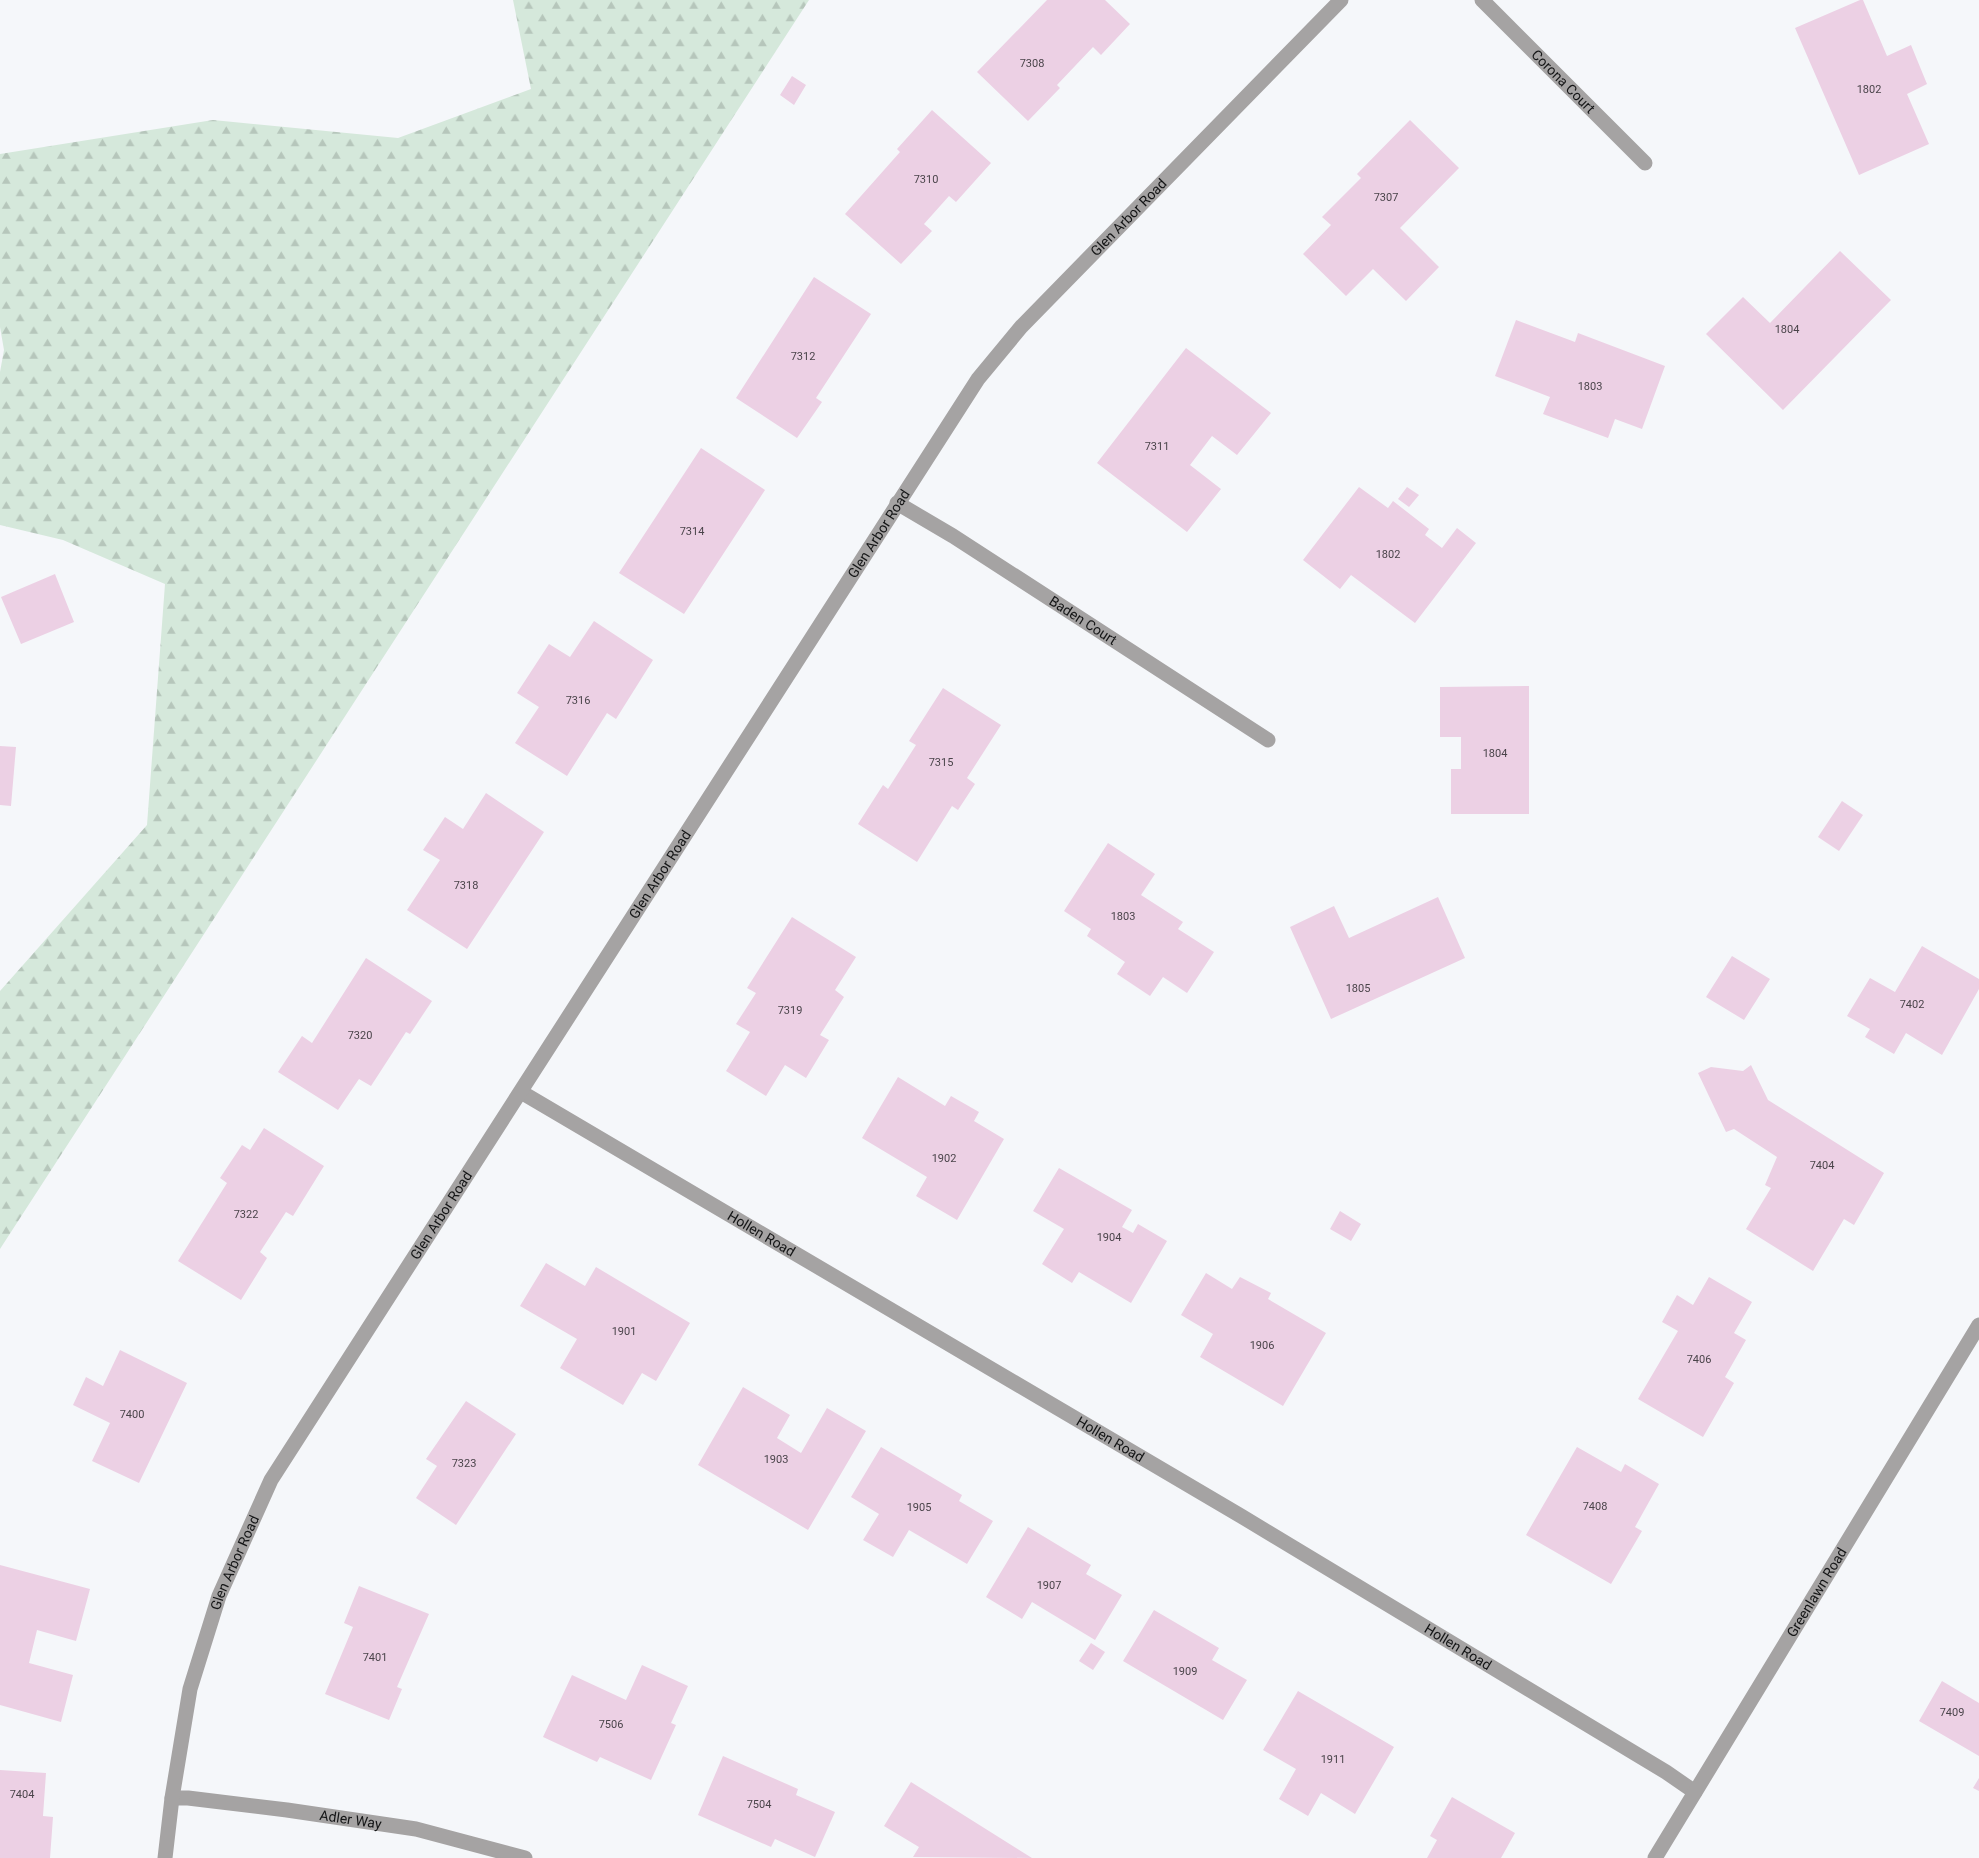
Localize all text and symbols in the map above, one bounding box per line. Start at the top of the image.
street label: Corona Court [1528,46,1599,117]
house number: 7308 [1020,57,1044,70]
house number: 1802 [1857,83,1881,96]
house number: 7310 [914,173,938,186]
street label: Glen Arbor Road [1087,175,1170,259]
house number: 7307 [1374,191,1398,204]
house number: 1804 [1775,323,1799,336]
house number: 7312 [791,350,815,363]
house number: 1803 [1578,380,1602,393]
house number: 7311 [1145,440,1169,453]
street label: Glen Arbor Road [844,487,913,581]
house number: 7314 [680,525,704,538]
house number: 1802 [1376,548,1400,561]
street label: Baden Court [1046,592,1120,648]
house number: 7316 [566,694,590,707]
house number: 1804 [1483,747,1507,760]
house number: 7315 [929,756,953,769]
street label: Glen Arbor Road [626,827,694,922]
house number: 7318 [454,879,478,892]
house number: 1803 [1111,910,1135,923]
house number: 1805 [1346,982,1370,995]
house number: 7402 [1900,998,1924,1011]
house number: 7319 [778,1004,802,1017]
house number: 7320 [348,1029,372,1042]
house number: 1902 [932,1152,956,1165]
house number: 7404 [1810,1159,1834,1172]
street label: Glen Arbor Road [407,1168,475,1262]
street label: Hollen Road [725,1207,798,1260]
house number: 7322 [234,1208,258,1221]
house number: 1904 [1097,1231,1121,1244]
house number: 1901 [612,1325,636,1338]
house number: 1906 [1250,1339,1274,1352]
house number: 7406 [1687,1353,1711,1366]
house number: 7400 [120,1408,144,1421]
street label: Hollen Road [1074,1413,1147,1465]
house number: 1903 [764,1453,788,1466]
house number: 7323 [452,1457,476,1470]
house number: 7408 [1583,1500,1607,1513]
house number: 1905 [907,1501,931,1514]
street label: Glen Arbor Road [207,1513,262,1612]
street label: Greenlawn Road [1783,1545,1850,1640]
house number: 1907 [1037,1579,1061,1592]
street label: Hollen Road [1422,1620,1495,1673]
house number: 7401 [363,1651,387,1664]
house number: 1909 [1173,1665,1197,1678]
house number: 7409 [1940,1706,1964,1719]
house number: 7506 [599,1718,623,1731]
house number: 1911 [1321,1753,1345,1766]
house number: 7404 [10,1788,34,1801]
house number: 7504 [747,1798,771,1811]
street label: Adler Way [319,1807,383,1832]

